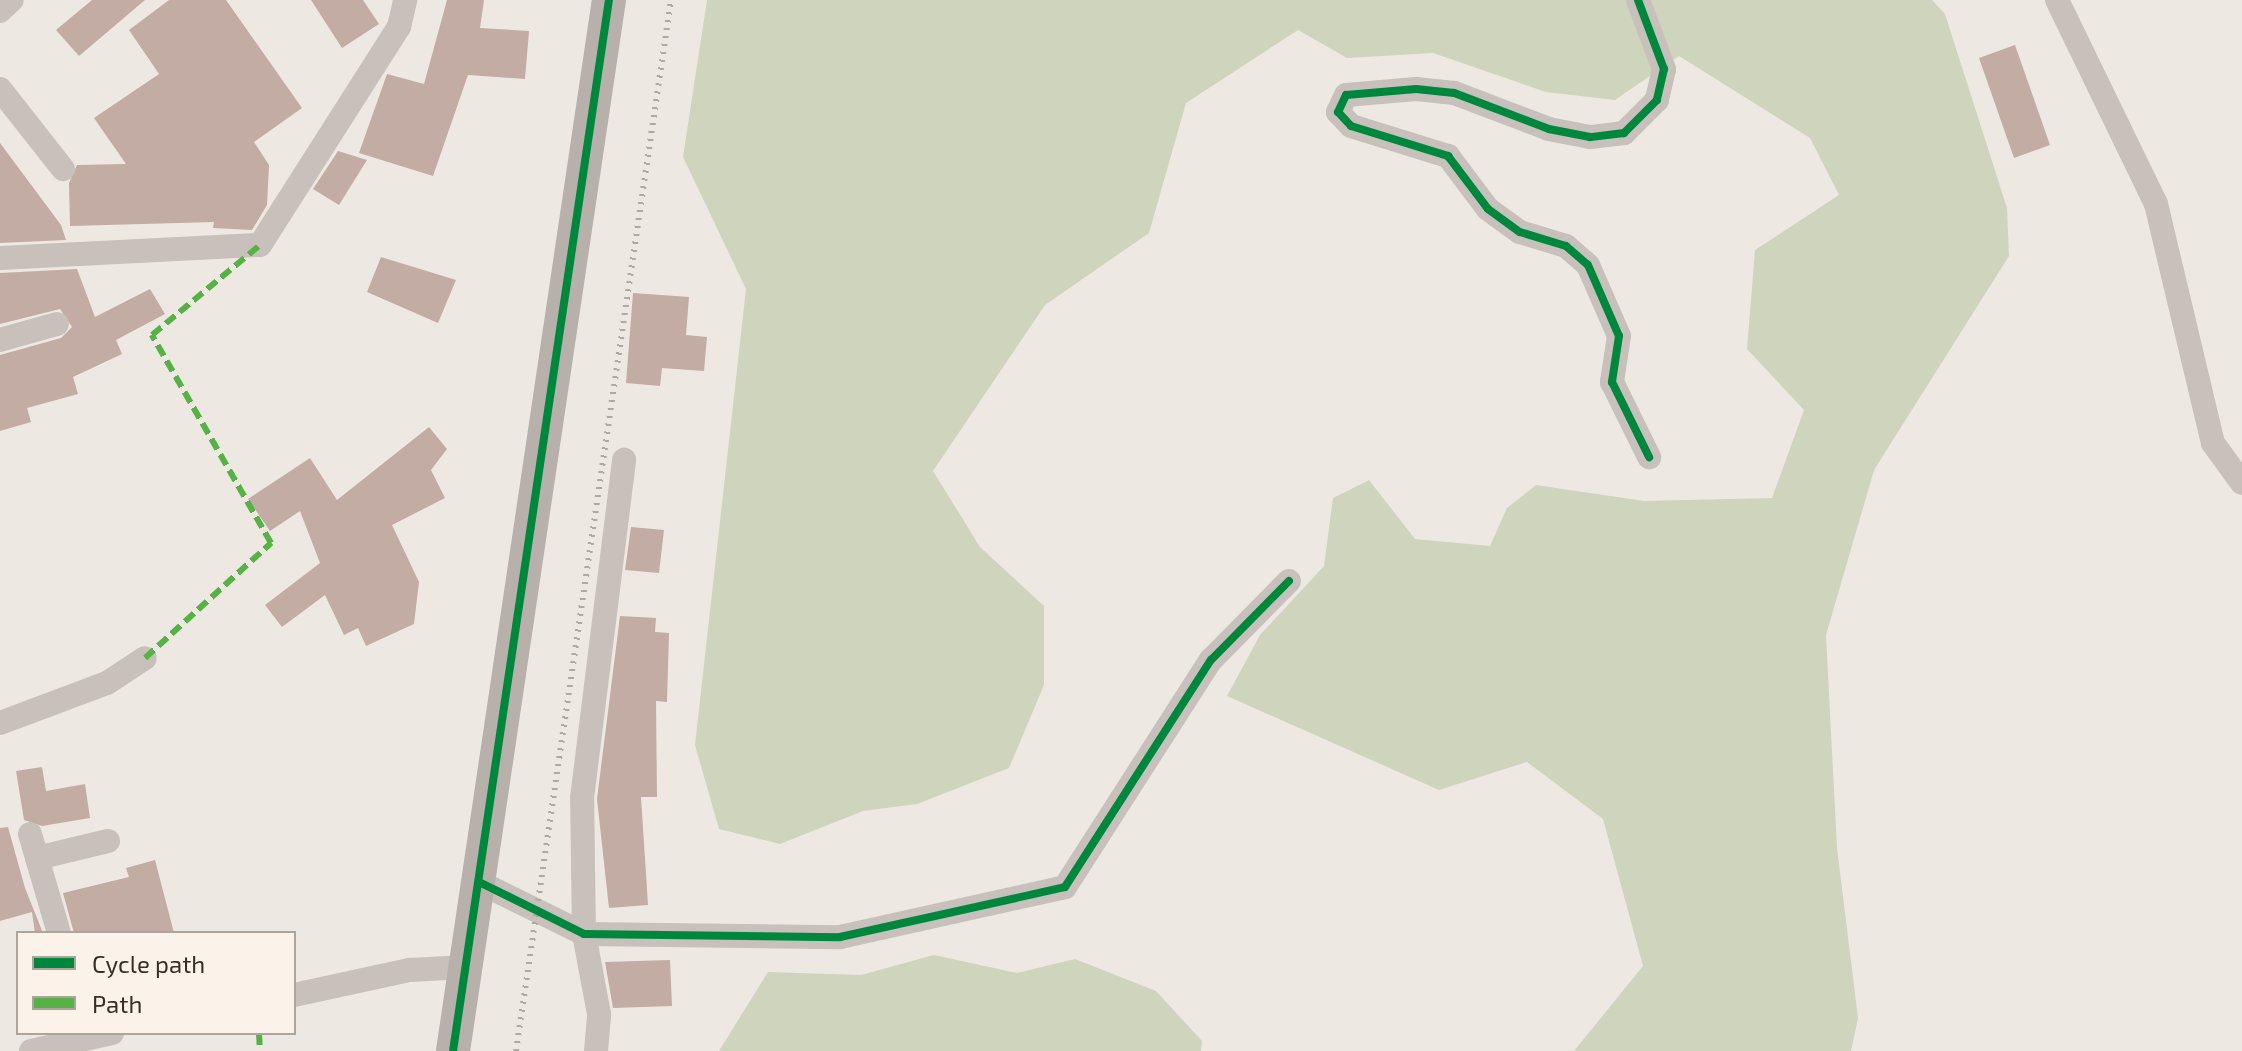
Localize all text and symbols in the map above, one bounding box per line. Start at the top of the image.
legend [16,931,296,1035]
text: Cycle path [92,949,205,978]
text: Path [92,989,142,1018]

